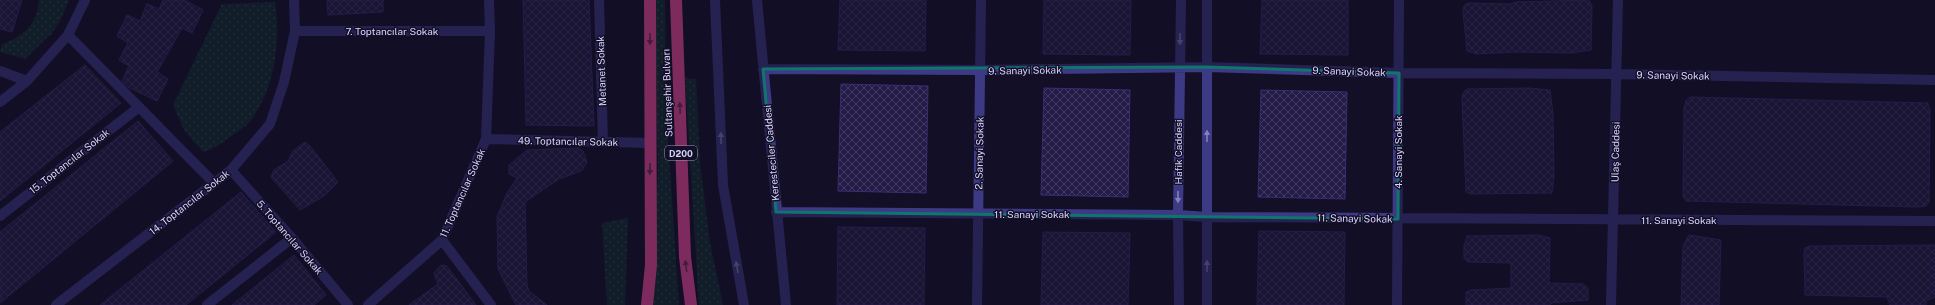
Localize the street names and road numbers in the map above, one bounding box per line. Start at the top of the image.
street label: 7. Toptancılar Sokak [346,25,439,37]
street label: Metanet Sokak [594,35,608,106]
street label: Sultanşehir Bulvarı [659,49,675,137]
street label: 9. Sanayi Sokak [988,63,1062,77]
street label: 9. Sanayi Sokak [1312,64,1386,78]
street label: 9. Sanayi Sokak [1636,68,1710,82]
street label: Keresteciler Caddesi [761,105,781,201]
street label: 4. Sanayi Sokak [1392,115,1404,189]
street label: 2. Sanayi Sokak [972,116,986,190]
street label: Hafik Caddesi [1172,120,1184,184]
street label: Ulaş Caddesi [1608,122,1622,182]
street label: 15. Toptancılar Sokak [26,126,112,196]
street label: 49. Toptancılar Sokak [518,134,619,148]
street label: 11. Toptancılar Sokak [437,146,487,239]
road number: D200 [665,146,697,160]
street label: 14. Toptancılar Sokak [147,167,232,237]
street label: 5. Toptancılar Sokak [254,197,326,277]
street label: 11. Sanayi Sokak [994,208,1070,220]
street label: 11. Sanayi Sokak [1317,211,1393,225]
street label: 11. Sanayi Sokak [1641,214,1717,226]

